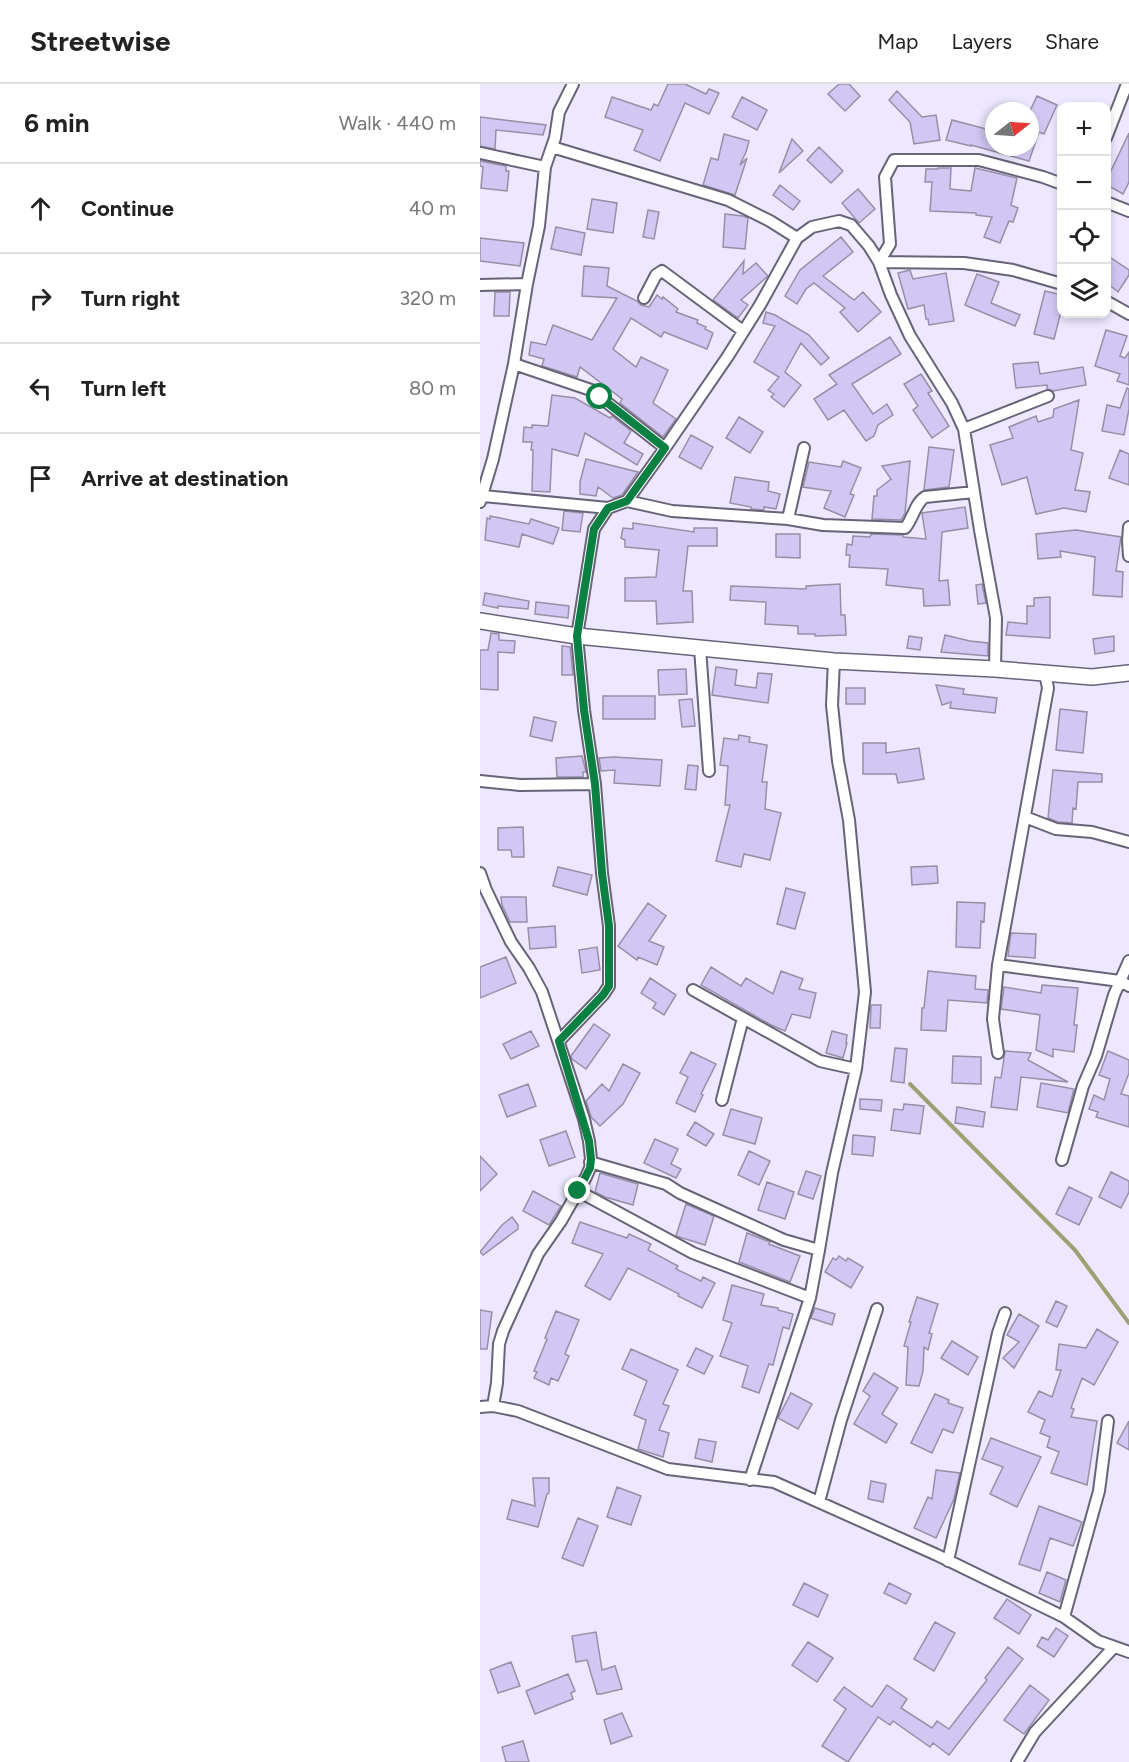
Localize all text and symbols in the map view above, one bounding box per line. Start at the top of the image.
text: Streetwise [30,24,170,58]
text: Map [878,29,918,54]
text: Layers [951,29,1012,54]
text: Share [1045,29,1099,54]
north arrow [985,102,1039,156]
map controls [1057,102,1111,318]
button: + [1057,102,1111,156]
text: 6 min [24,107,90,139]
text: Walk · 440 m [339,111,456,135]
button: − [1057,156,1111,210]
icon: ahead [24,192,57,225]
text: Continue [81,195,174,222]
text: 40 m [409,196,456,220]
button: locate [1057,210,1111,264]
button: layers [1057,264,1111,318]
icon: right [24,282,57,315]
text: Turn right [81,285,180,312]
text: 320 m [399,286,456,310]
icon: left [24,372,57,405]
text: Turn left [81,375,167,402]
text: 80 m [409,376,456,400]
route start [586,383,612,409]
icon: arrive [24,462,57,495]
text: Arrive at destination [81,465,289,492]
route end [564,1177,590,1203]

